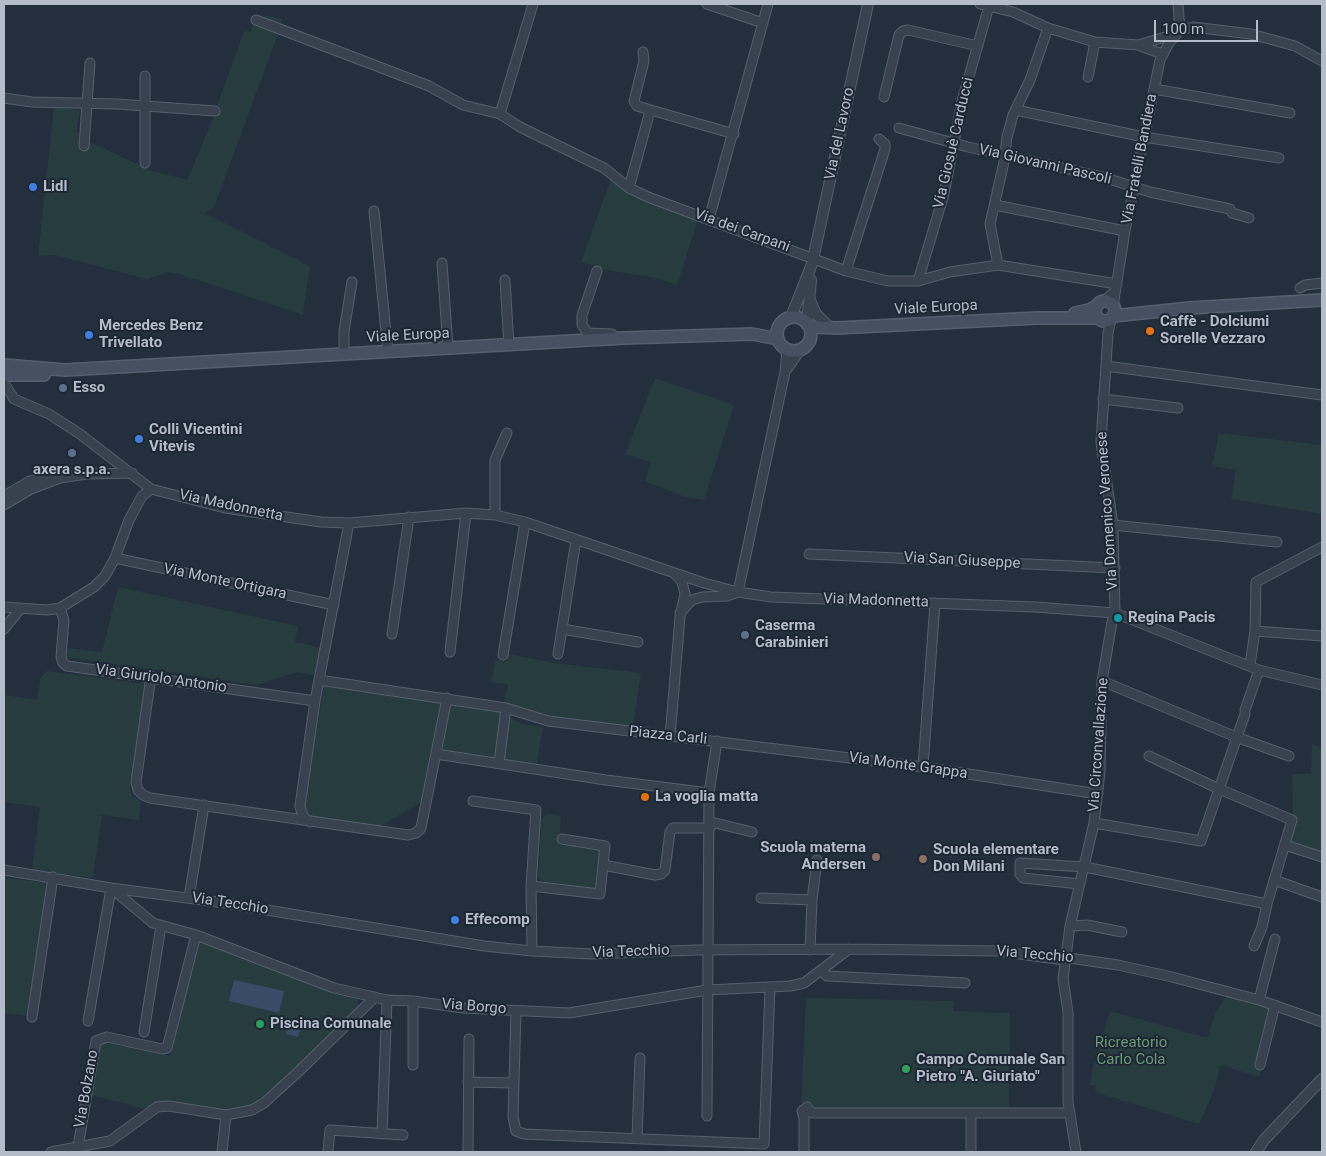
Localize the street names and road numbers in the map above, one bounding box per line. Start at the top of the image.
street label: Via Giosuè Carducci [930,76,978,210]
street label: Via del Lavoro [821,86,859,182]
street label: Via Fratelli Bandiera [1119,92,1161,226]
street label: Via Giovanni Pascoli [977,141,1113,189]
street label: Via dei Carpani [692,205,792,257]
street label: Viale Europa [894,297,978,319]
street label: Viale Europa [366,325,450,347]
street label: Via Domenico Veronese [1093,431,1123,591]
street label: Via Madonnetta [177,486,285,526]
street label: Via San Giuseppe [903,549,1021,573]
street label: Via Monte Ortigara [162,560,288,604]
street label: Via Madonnetta [823,590,929,612]
street label: Via Giuriolo Antonio [94,661,228,697]
street label: Via Circonvallazione [1085,677,1113,813]
street label: Piazza Carli [628,723,708,749]
street label: Via Monte Grappa [847,749,969,783]
street label: Via Tecchio [190,889,270,919]
street label: Via Tecchio [592,942,670,962]
street label: Via Tecchio [996,943,1074,967]
street label: Via Borgo [441,995,507,1019]
street label: Via Bolzano [71,1049,103,1129]

